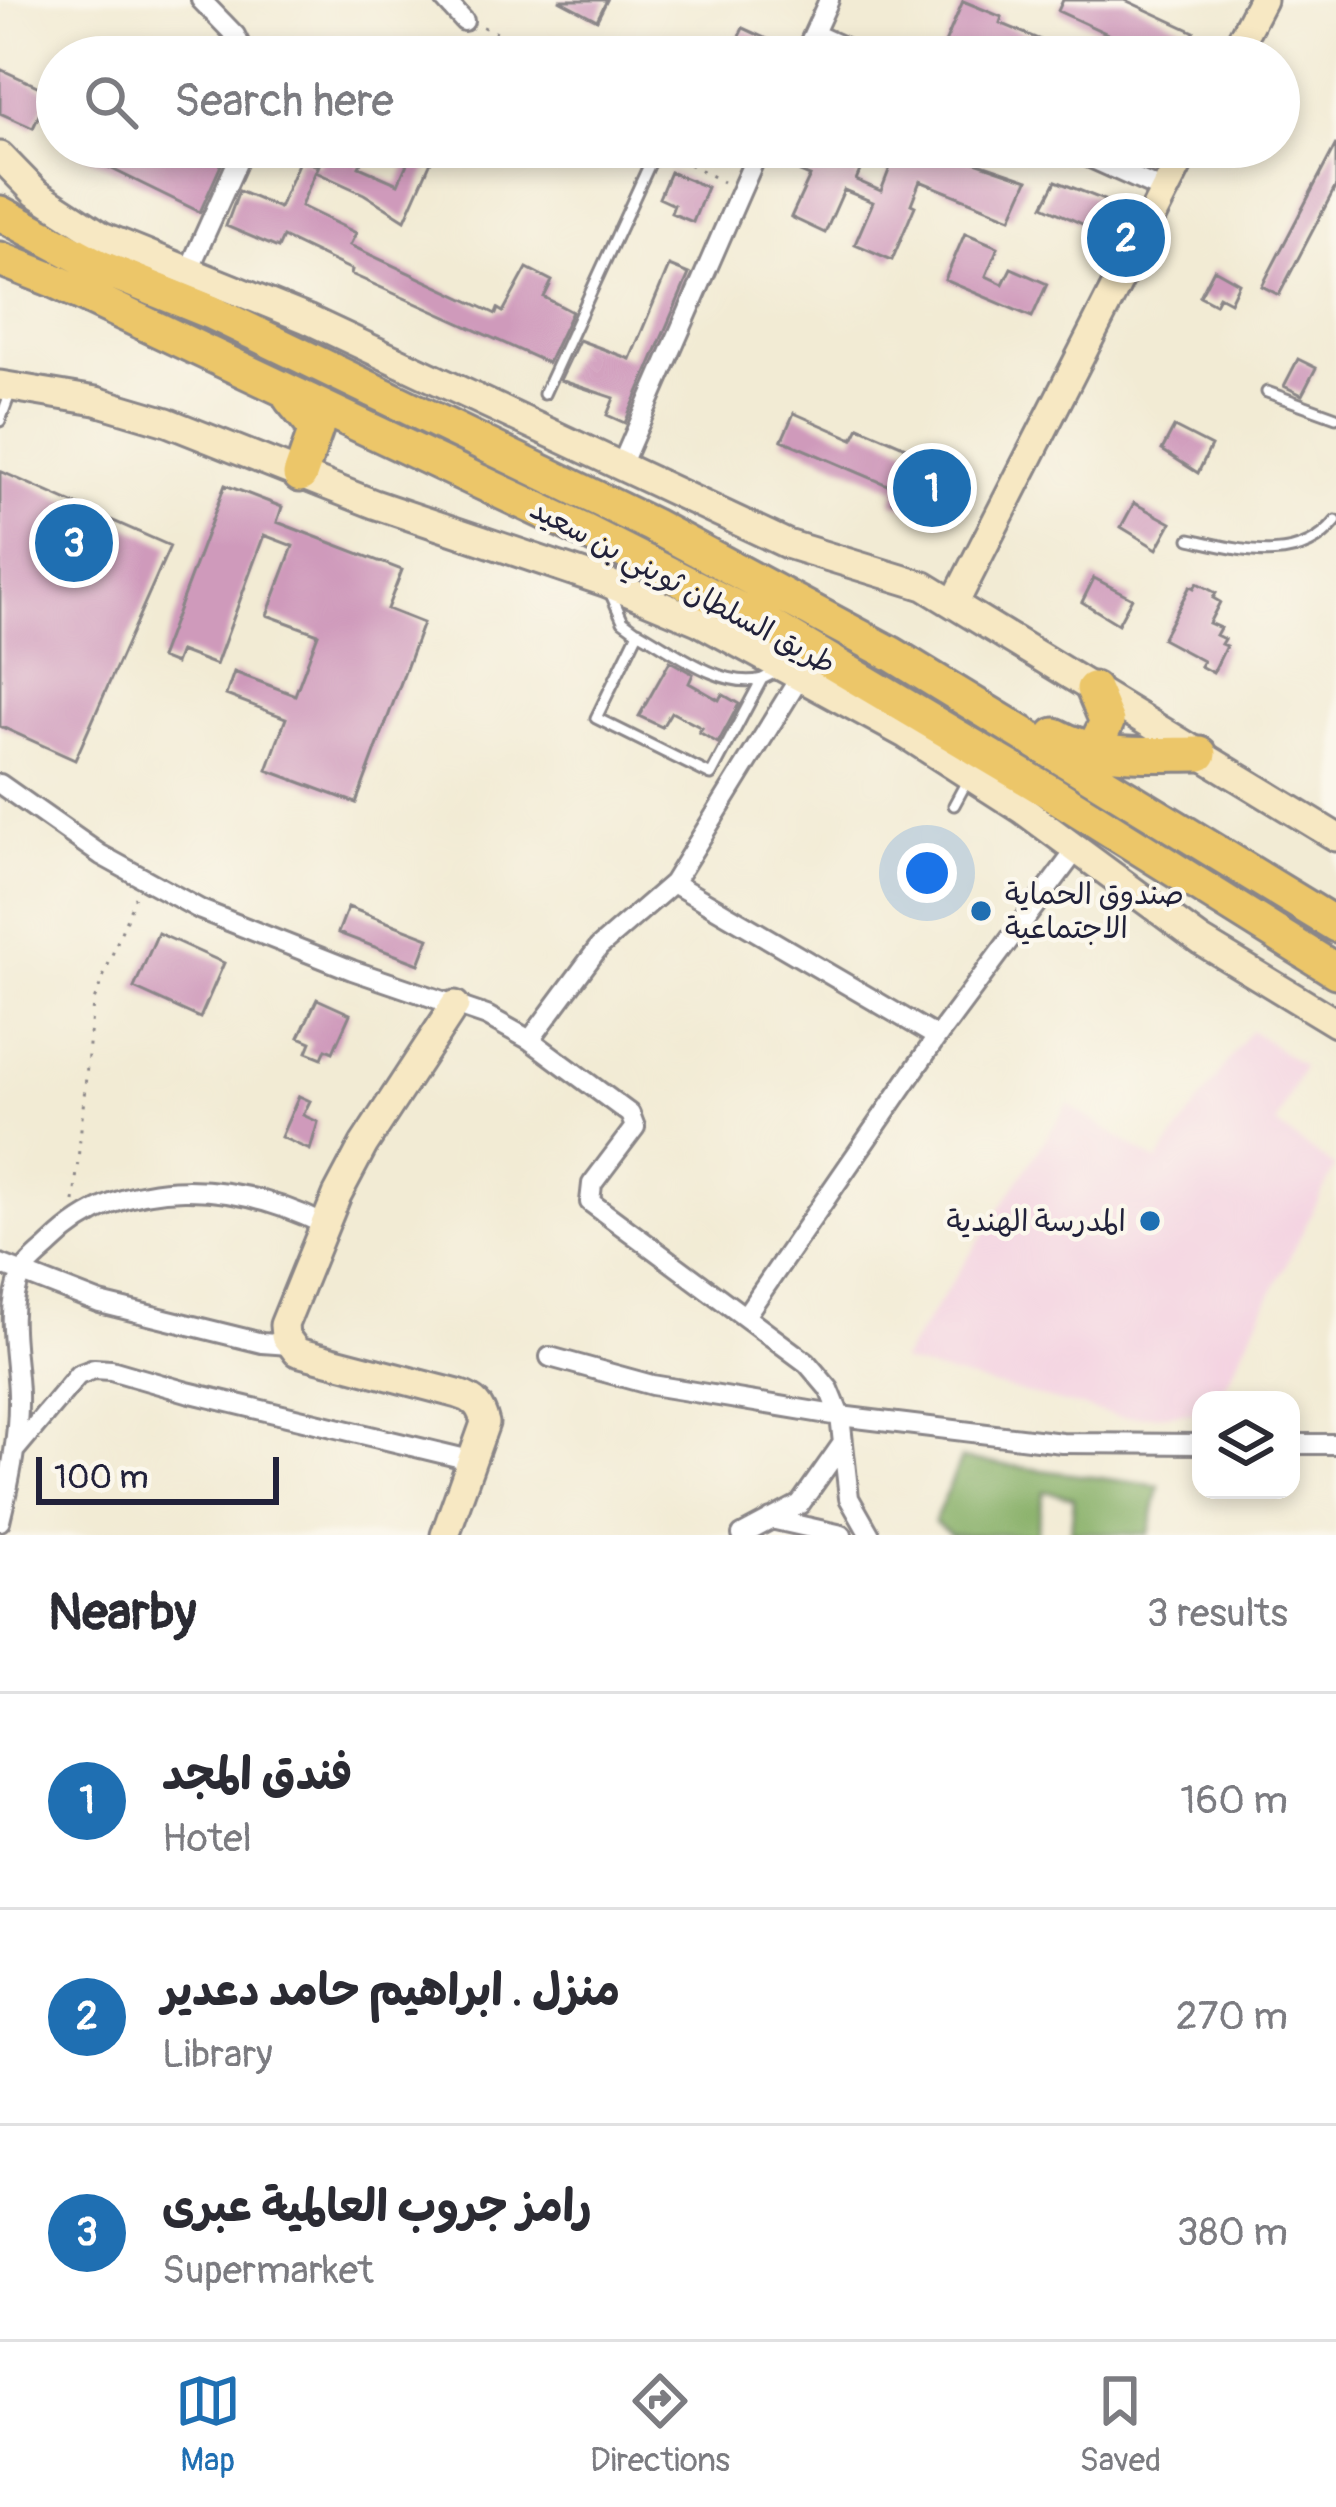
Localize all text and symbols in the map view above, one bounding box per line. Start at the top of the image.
search box [36,36,1300,168]
icon: search [78,69,144,135]
text: Search here [174,74,394,130]
pin: 2 [1087,193,1165,283]
pin: 1 [893,443,971,533]
street label: طريق السلطان ثويني بن سعيد [521,490,842,689]
pin: 3 [35,498,113,588]
your location [897,843,957,903]
place label: صندوق الحماية الاجتماعية [1005,876,1184,947]
marker: صندوق الحماية الاجتماعية [968,898,994,924]
place label: المدرسة الهندية [947,1203,1126,1240]
marker: المدرسة الهندية [1137,1208,1163,1234]
map controls [1192,1391,1300,1499]
button: layers [1192,1391,1300,1499]
scale bar [36,1451,279,1504]
text: 100 m [54,1457,148,1498]
text: Nearby [48,1581,196,1645]
text: 3 results [1147,1589,1288,1638]
text: فندق المجد [162,1747,353,1803]
text: 1 [79,1776,95,1825]
text: 160 m [1180,1776,1288,1825]
text: Hotel [162,1814,252,1863]
text: منزل . ابراهيم حامد دعدير [162,1963,620,2019]
text: 2 [76,1992,98,2041]
text: 270 m [1176,1992,1288,2041]
text: Library [162,2030,273,2079]
text: رامز جروب العالمية عبرى [162,2179,592,2235]
text: 3 [76,2208,98,2257]
text: 380 m [1177,2208,1288,2257]
text: Supermarket [162,2246,374,2295]
tab: Map [175,2368,241,2481]
tab: Directions [590,2368,730,2481]
tab: Saved [1079,2368,1161,2481]

